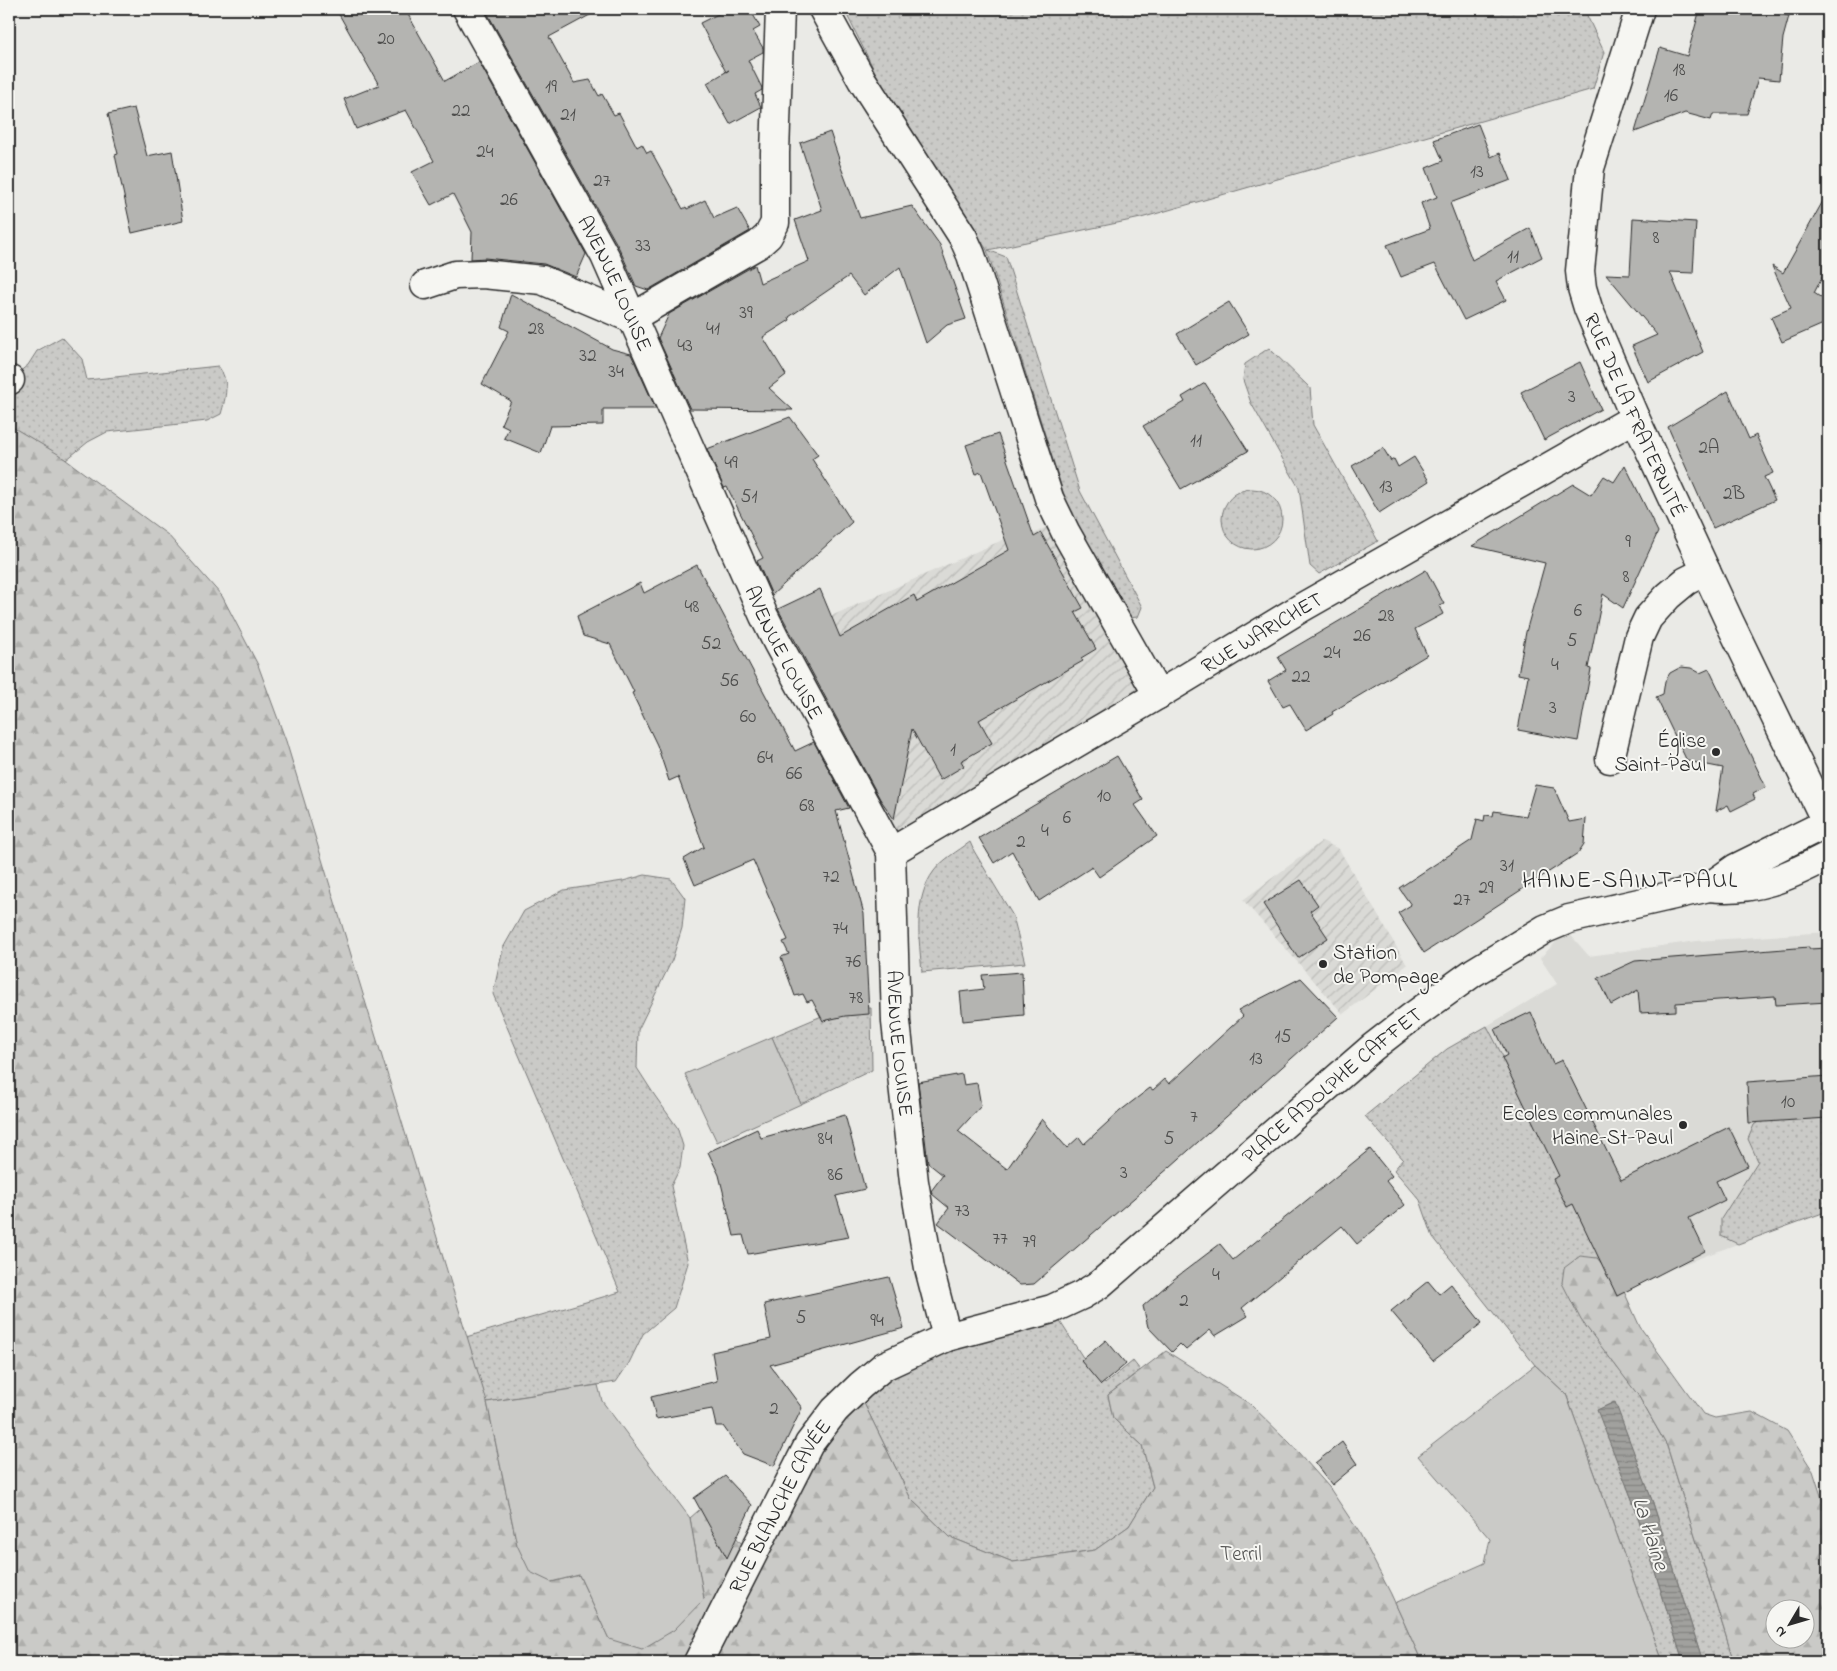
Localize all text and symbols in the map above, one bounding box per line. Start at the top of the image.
house number: 20 [377,26,395,53]
house number: 18 [1672,57,1686,84]
house number: 19 [545,74,557,101]
house number: 16 [1664,83,1678,110]
house number: 22 [452,98,470,125]
house number: 21 [560,102,576,129]
house number: 24 [476,139,494,166]
house number: 13 [1470,159,1484,186]
house number: 27 [593,168,611,195]
house number: 26 [500,187,518,214]
street label: AVENUE LOUISE [568,211,658,357]
house number: 8 [1652,225,1660,252]
house number: 33 [635,233,651,260]
house number: 11 [1507,244,1519,271]
house number: 39 [739,300,753,327]
street label: RUE DE LA FRATERNITÉ [1575,309,1692,523]
house number: 28 [528,316,544,343]
house number: 41 [706,316,720,343]
house number: 43 [677,333,693,360]
house number: 32 [579,343,597,370]
house number: 34 [608,359,624,386]
house number: 3 [1568,384,1576,411]
house number: 11 [1190,428,1202,455]
house number: 2A [1698,435,1720,462]
house number: 49 [724,450,738,477]
house number: 13 [1379,474,1393,501]
house number: 2B [1723,481,1745,508]
house number: 51 [741,484,757,511]
house number: 9 [1625,529,1631,556]
house number: 8 [1622,564,1630,591]
street label: AVENUE LOUISE [736,581,829,726]
street label: RUE WARICHET [1196,586,1329,682]
house number: 48 [685,594,699,621]
house number: 6 [1574,598,1582,625]
house number: 28 [1378,603,1394,630]
house number: 26 [1353,623,1371,650]
house number: 5 [1567,628,1578,655]
house number: 52 [701,631,721,658]
house number: 24 [1323,640,1341,667]
house number: 4 [1551,652,1559,679]
house number: 22 [1292,664,1310,691]
house number: 56 [719,668,739,695]
house number: 3 [1549,695,1557,722]
house number: 60 [740,704,756,731]
place label: Église Saint-Paul [1614,727,1707,781]
house number: 1 [950,737,956,764]
house number: 64 [757,745,773,772]
marker: Église Saint-Paul [1710,746,1722,758]
house number: 66 [786,761,802,788]
house number: 10 [1097,783,1111,810]
house number: 68 [799,793,815,820]
house number: 6 [1063,805,1071,832]
house number: 4 [1041,818,1049,845]
house number: 2 [1016,829,1026,856]
house number: 31 [1500,853,1514,880]
house number: 72 [822,864,840,891]
district label: HAINE-SAINT-PAUL [1522,864,1738,899]
house number: 29 [1478,875,1494,902]
house number: 27 [1453,887,1471,914]
house number: 74 [832,916,848,943]
place label: Station de Pompage [1333,939,1440,995]
house number: 76 [845,949,861,976]
marker: Station de Pompage [1317,958,1329,970]
street label: AVENUE LOUISE [877,970,920,1118]
house number: 78 [849,985,863,1012]
street label: PLACE ADOLPHE CAFFET [1236,1001,1429,1172]
house number: 15 [1275,1024,1292,1051]
house number: 13 [1249,1046,1263,1073]
house number: 10 [1781,1089,1795,1116]
place label: Ecoles communales Haine-St-Paul [1502,1100,1673,1154]
house number: 7 [1190,1104,1198,1131]
marker: Ecoles communales Haine-St-Paul [1677,1119,1689,1131]
house number: 84 [818,1126,833,1153]
house number: 5 [1164,1126,1175,1153]
house number: 3 [1120,1160,1128,1187]
house number: 86 [827,1162,843,1189]
house number: 73 [954,1198,970,1225]
house number: 77 [992,1226,1008,1253]
house number: 79 [1022,1229,1036,1256]
house number: 4 [1212,1262,1220,1289]
house number: 2 [1179,1288,1189,1315]
house number: 5 [796,1305,807,1332]
house number: 94 [870,1308,884,1335]
house number: 2 [769,1396,779,1423]
street label: RUE BLANCHE CAVÉE [722,1414,840,1599]
water label: La Haine [1622,1493,1676,1576]
park label: Terril [1220,1540,1262,1570]
north arrow [1764,1598,1814,1648]
text: N [1770,1621,1792,1641]

